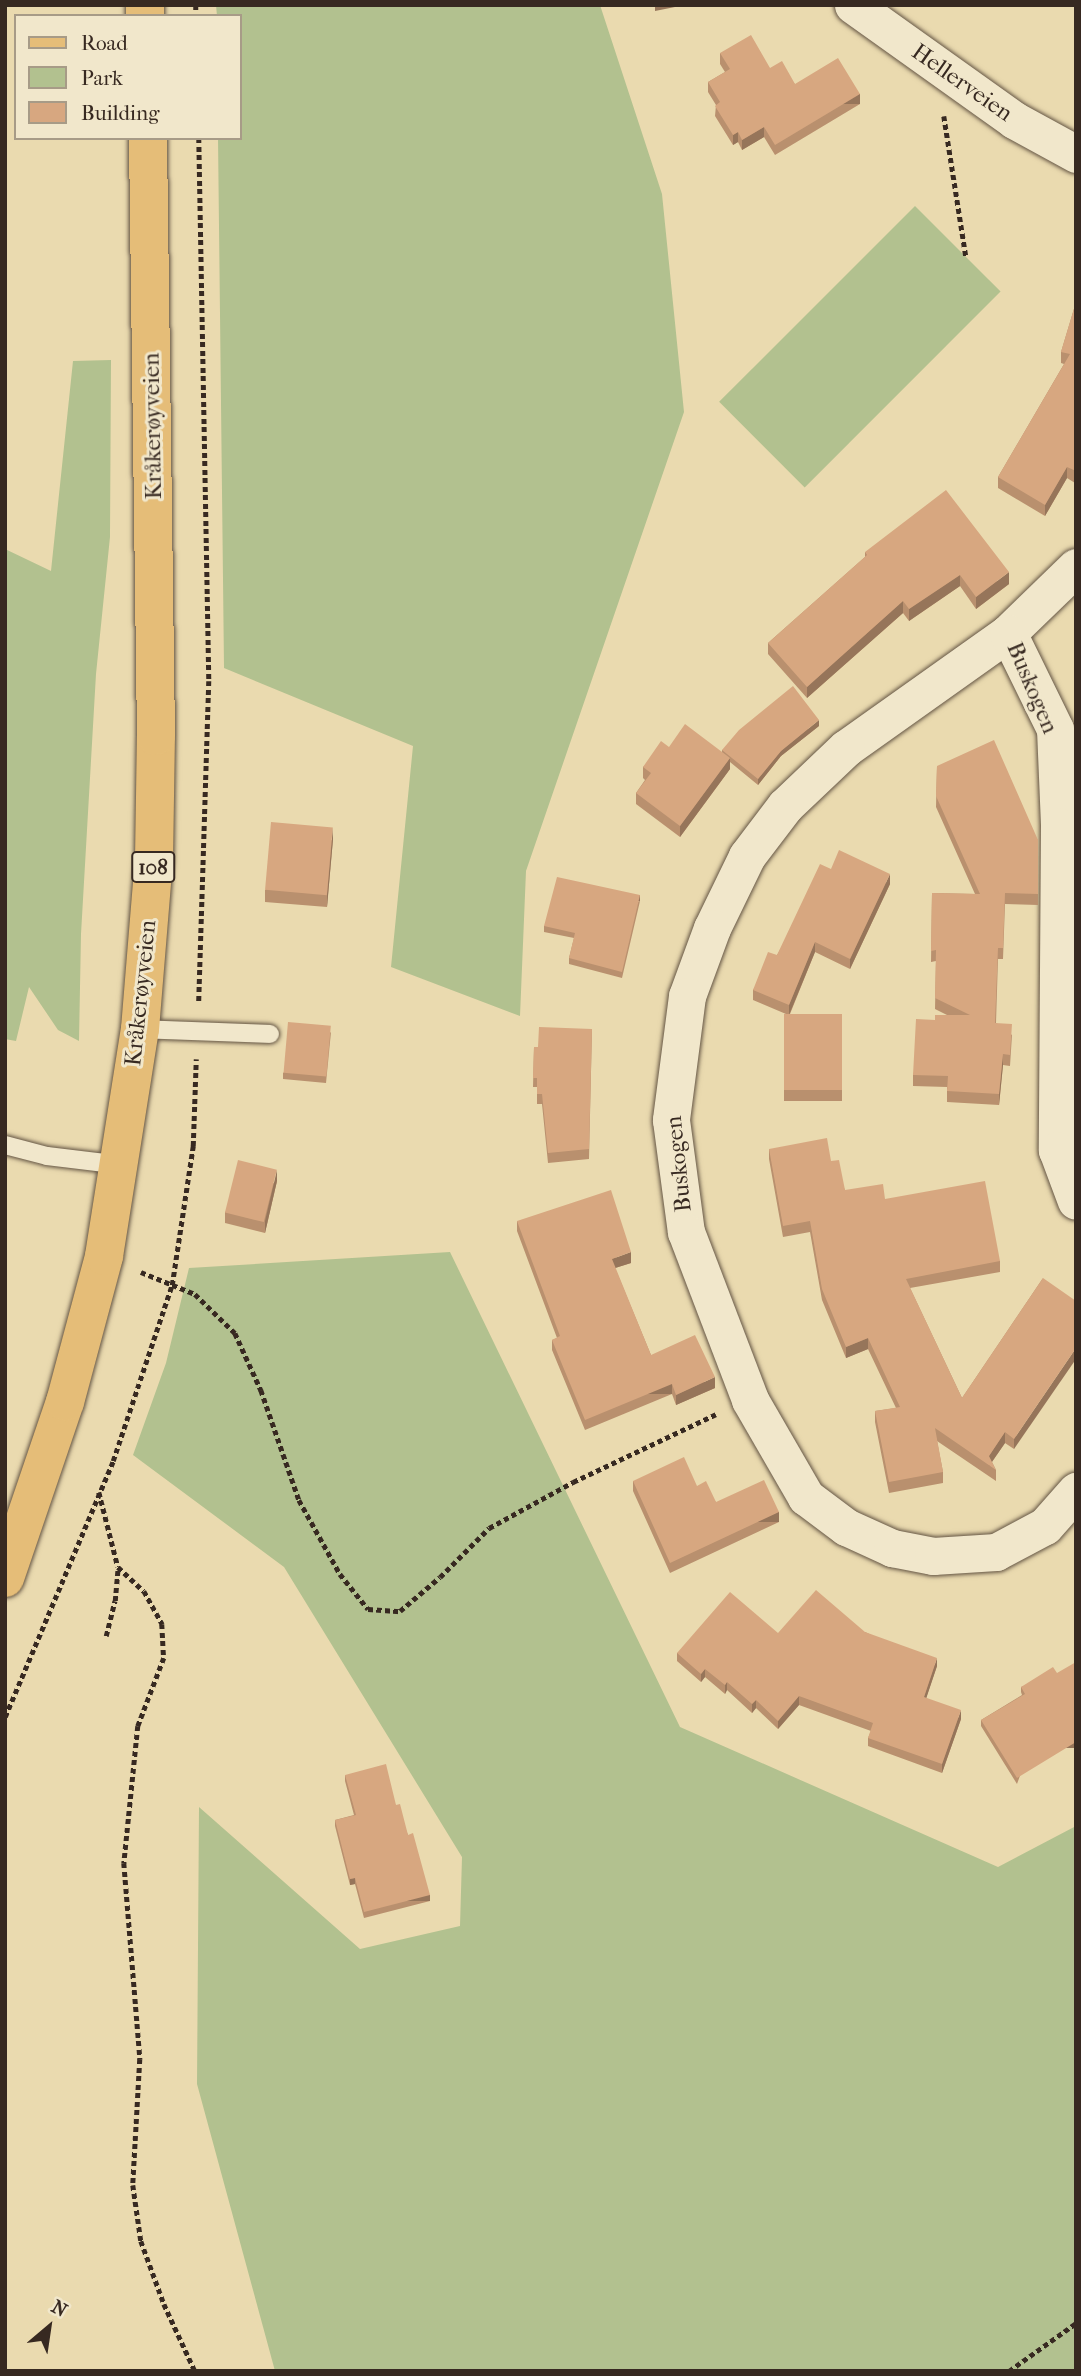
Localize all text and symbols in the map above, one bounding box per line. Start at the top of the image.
legend [14,14,242,140]
text: Road [81,31,128,55]
street label: Hellerveien [906,38,1018,128]
text: Park [81,66,123,90]
text: Building [81,101,159,125]
street label: Kråkerøyveien [138,352,168,500]
street label: Buskogen [1000,638,1064,738]
road number: 108 [130,850,176,884]
street label: Kråkerøyveien [120,919,162,1067]
street label: Buskogen [660,1115,698,1213]
north arrow [14,2292,84,2362]
text: N [48,2296,71,2322]

